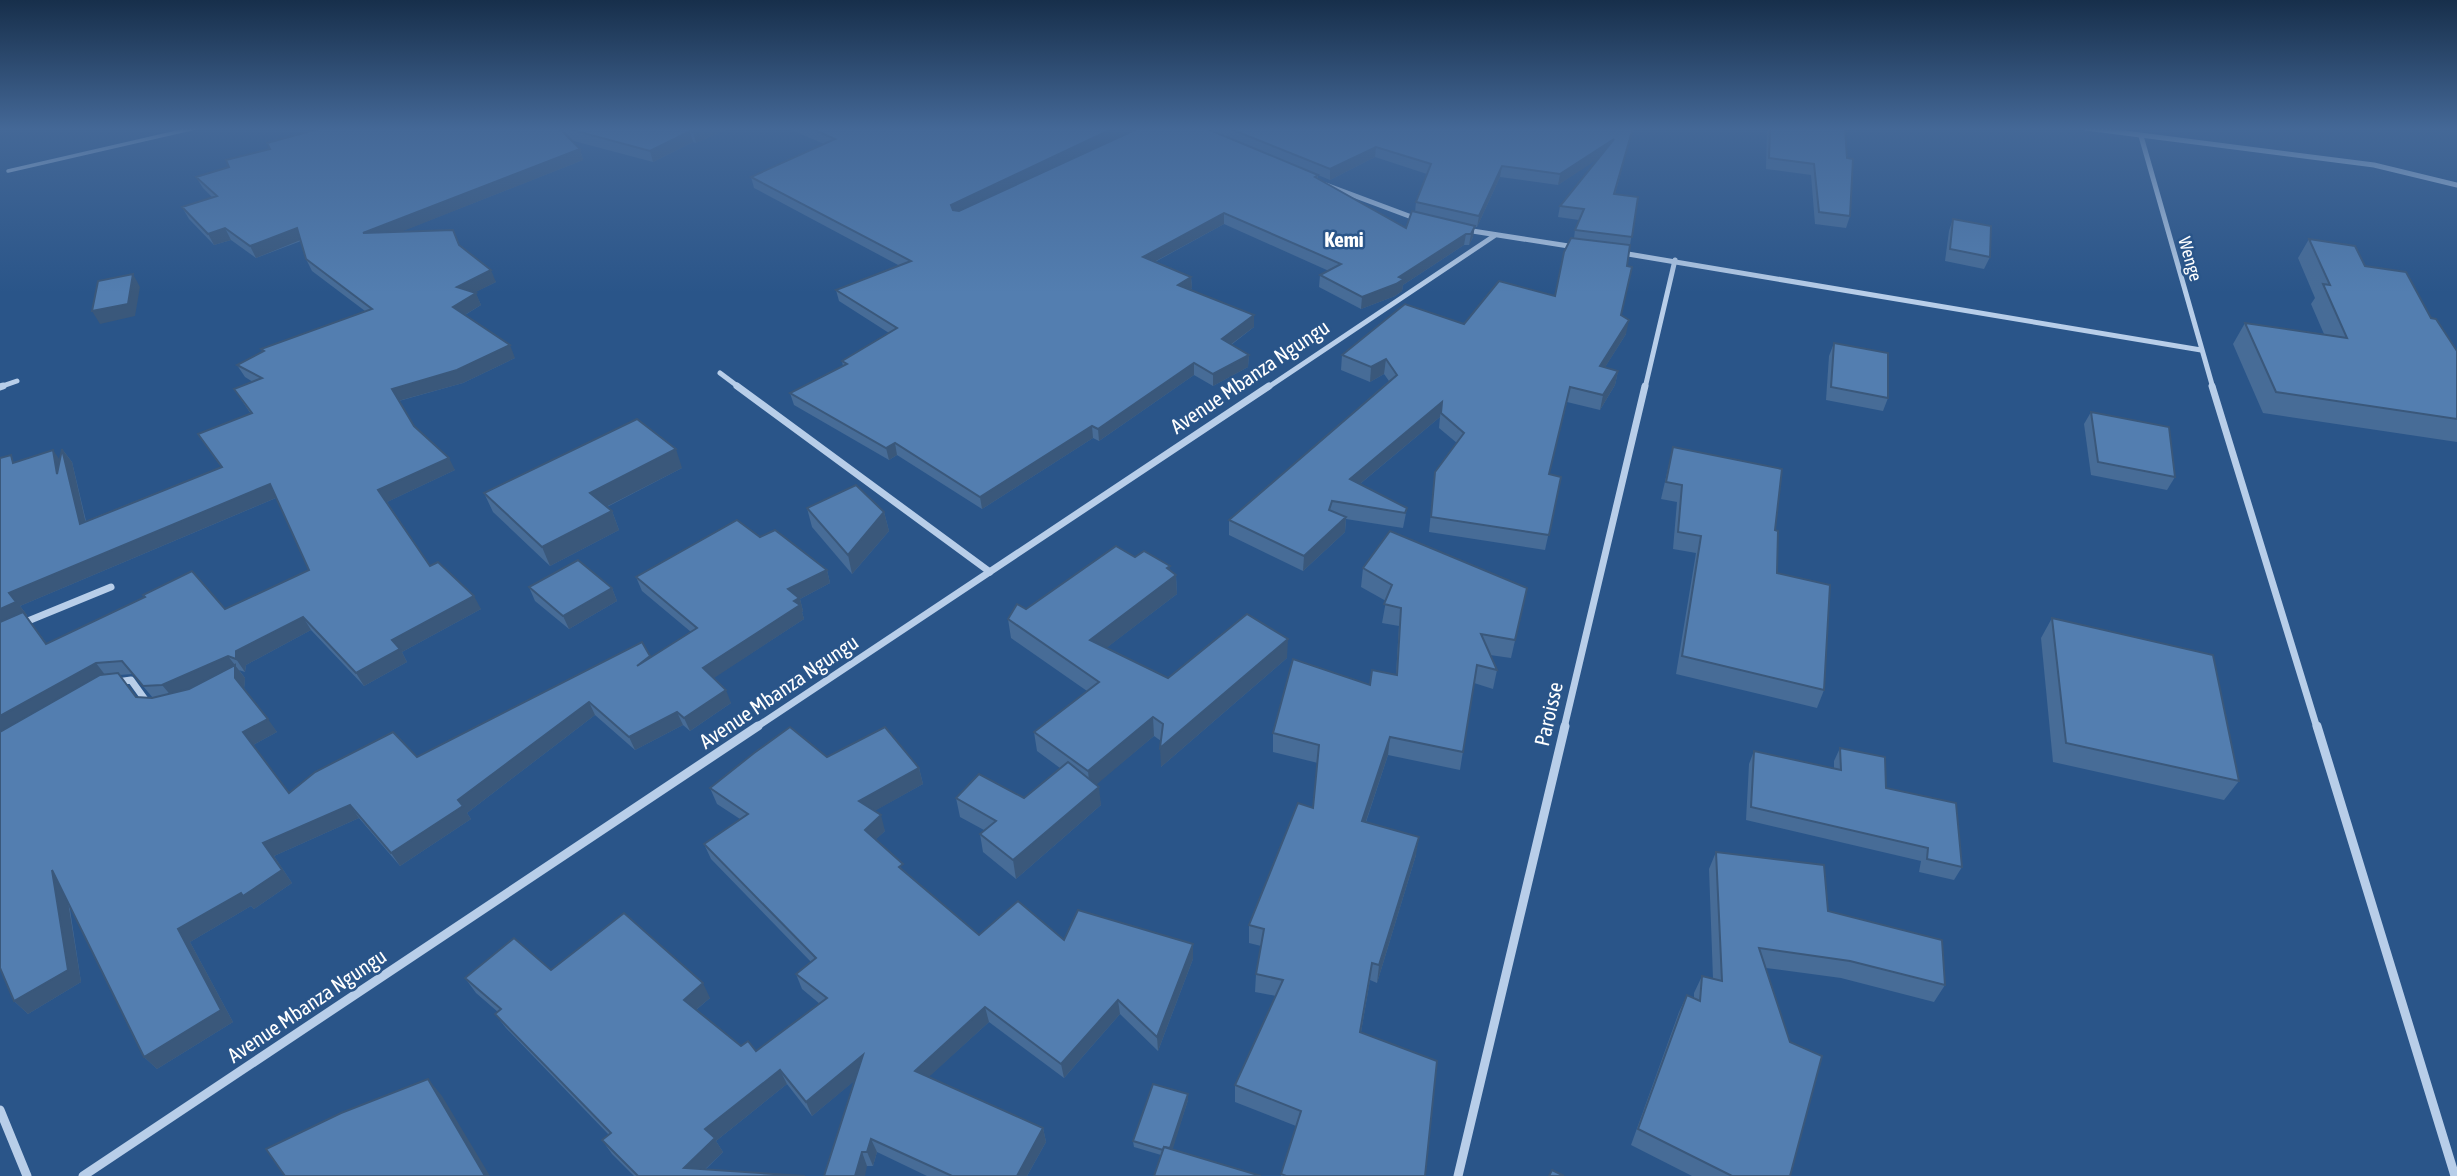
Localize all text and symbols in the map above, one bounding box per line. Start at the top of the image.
district label: Kemi [1324,227,1364,251]
street label: Wenge [2174,234,2207,283]
street label: Avenue Mbanza Ngungu [1166,314,1333,438]
street label: Avenue Mbanza Ngungu [695,629,862,753]
street label: Paroisse [1529,679,1567,748]
street label: Avenue Mbanza Ngungu [223,943,390,1067]

